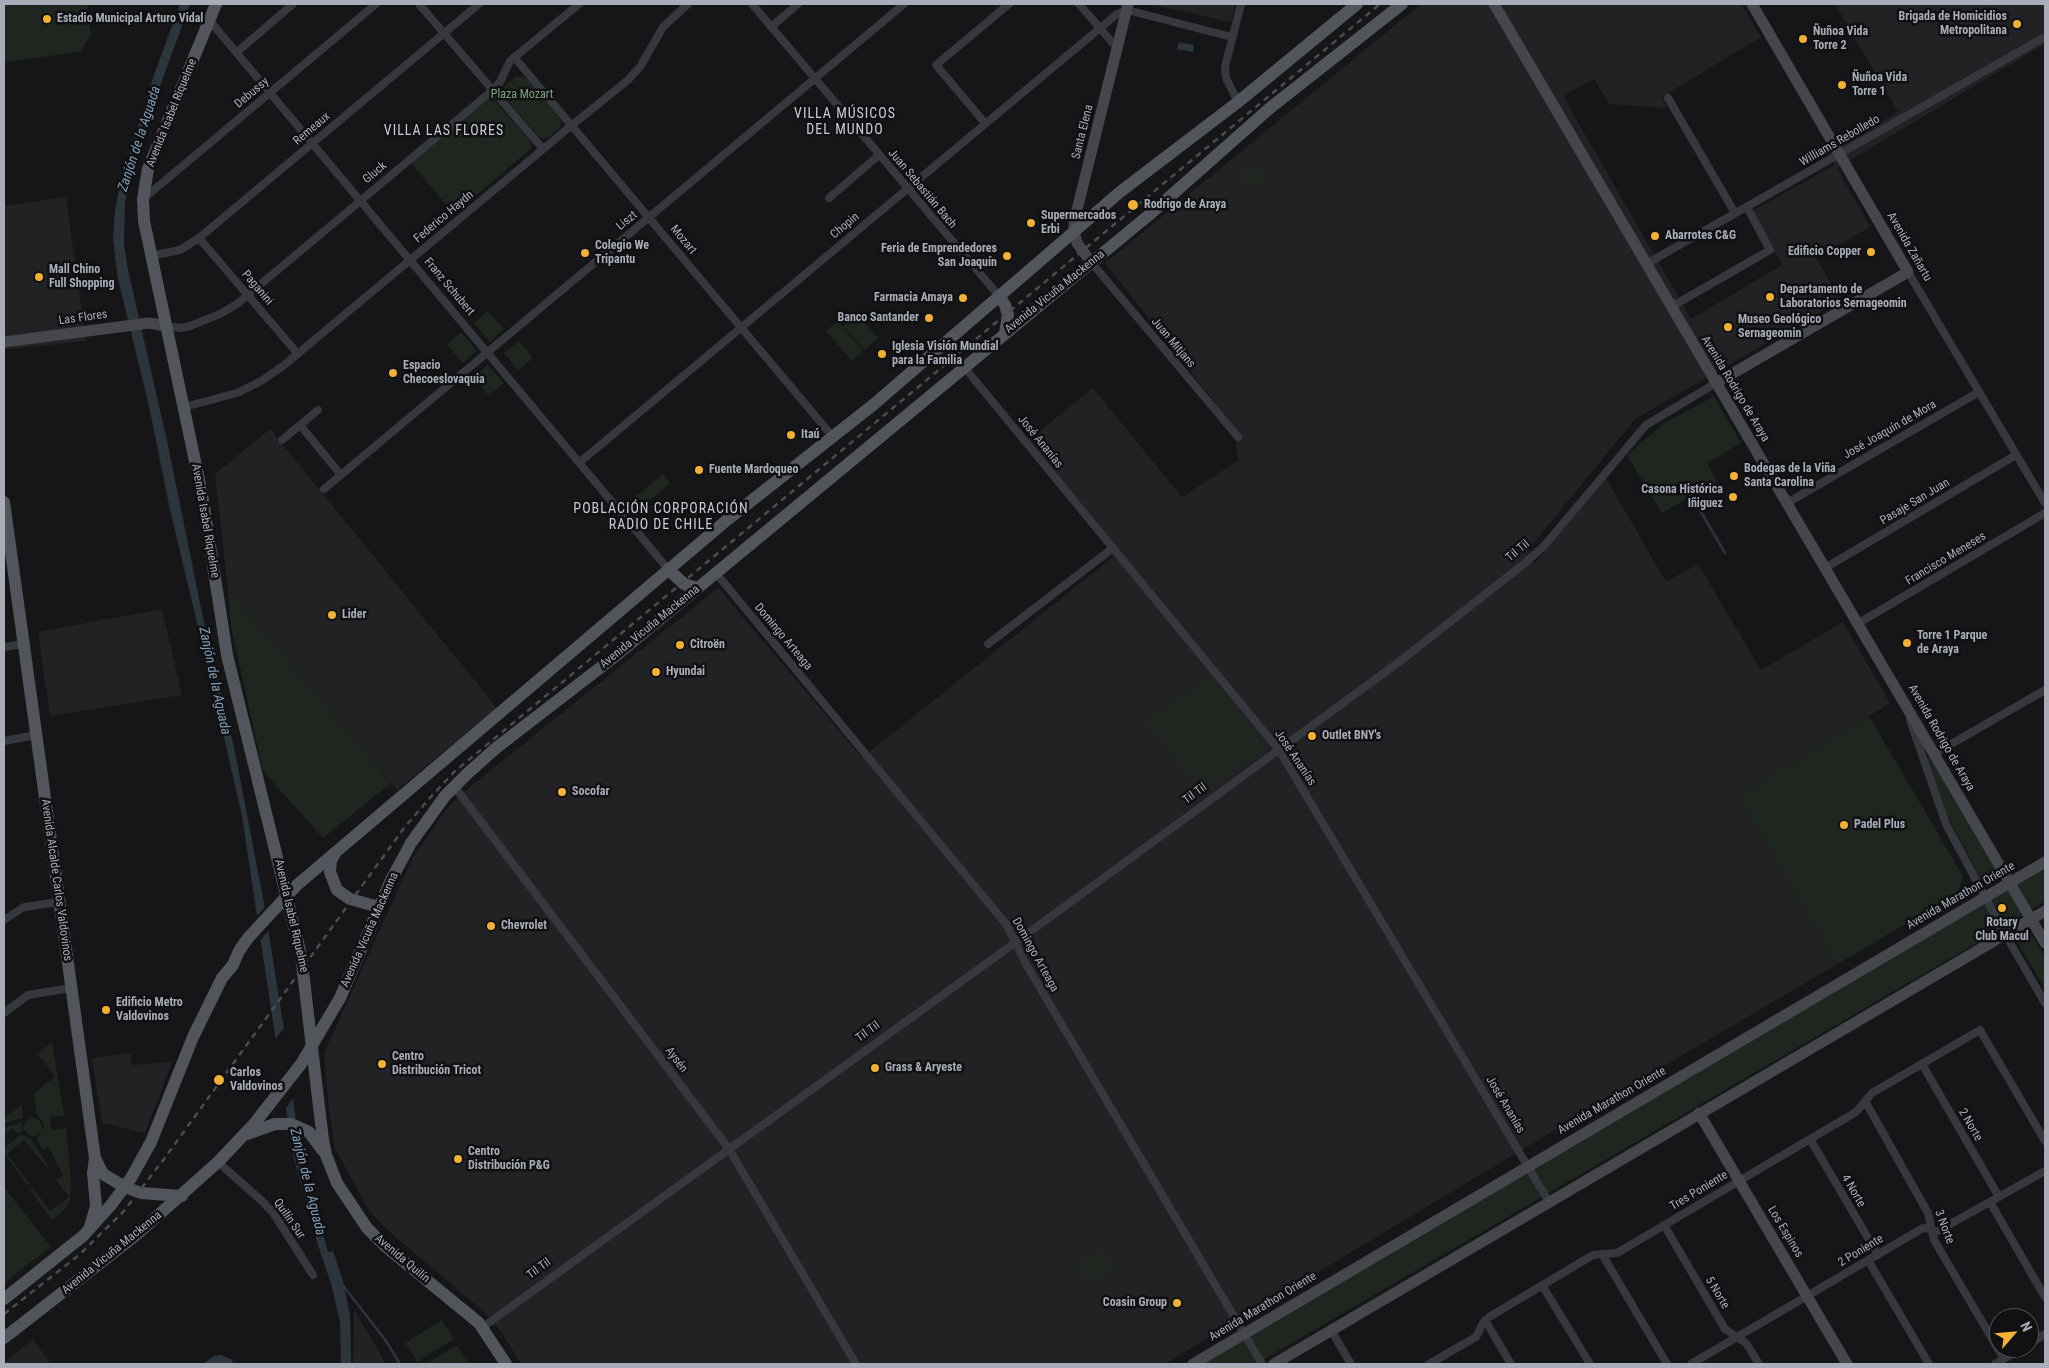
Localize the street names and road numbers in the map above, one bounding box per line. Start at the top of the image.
street label: Avenida Isabel Riquelme [144,57,200,169]
street label: Debussy [232,75,272,111]
street label: Santa Elena [1069,103,1097,161]
street label: Remeaux [291,110,333,148]
street label: Williams Rebolledo [1797,112,1883,170]
street label: Juan Sebastián Bach [885,146,959,232]
street label: Gluck [360,159,390,187]
street label: Federico Haydn [411,188,477,246]
street label: Liszt [614,208,640,234]
street label: Chopin [828,210,862,242]
street label: Avenida Zañartu [1883,210,1935,284]
street label: Mozart [667,223,699,257]
street label: Avenida Vicuña Mackenna [1002,247,1108,337]
street label: Franz Schubert [421,255,477,319]
street label: Paganini [238,268,276,308]
street label: Las Flores [58,307,108,329]
street label: Juan Mitjans [1148,315,1198,371]
street label: Avenida Rodrigo de Araya [1698,334,1772,444]
street label: José Joaquín de Mora [1841,398,1939,462]
street label: José Ananías [1014,413,1066,471]
street label: Avenida Isabel Riquelme [188,463,222,579]
street label: Pasaje San Juan [1878,476,1952,528]
street label: Francisco Meneses [1903,529,1989,589]
street label: Til Til [1503,537,1533,565]
street label: Avenida Vicuña Mackenna [597,582,703,672]
street label: Domingo Arteaga [751,601,815,673]
street label: Avenida Rodrigo de Araya [1905,682,1977,794]
street label: José Ananías [1271,727,1319,789]
street label: Til Til [1180,780,1210,808]
street label: Avenida Alcalde Carlos Valdovinos [37,798,75,962]
street label: Avenida Isabel Riquelme [271,858,311,974]
street label: Avenida Marathon Oriente [1904,859,2018,933]
street label: Avenida Vicuña Mackenna [338,870,402,990]
street label: Domingo Arteaga [1009,915,1061,995]
street label: Til Til [853,1018,883,1046]
street label: Aysén [662,1044,690,1076]
street label: Avenida Marathon Oriente [1555,1064,1669,1138]
street label: José Ananías [1482,1074,1528,1136]
street label: 2 Norte [1955,1106,1985,1144]
street label: Tres Poniente [1667,1168,1731,1214]
street label: 4 Norte [1838,1172,1868,1210]
street label: Quilín Sur [270,1196,308,1242]
street label: Los Espinos [1764,1204,1806,1260]
street label: Avenida Vicuña Mackenna [59,1208,165,1298]
street label: 3 Norte [1931,1208,1957,1246]
street label: Avenida Quilín [372,1232,432,1286]
street label: 2 Poniente [1836,1232,1886,1270]
street label: Til Til [524,1255,554,1283]
street label: Avenida Marathon Oriente [1207,1269,1319,1345]
street label: 5 Norte [1702,1274,1732,1312]

